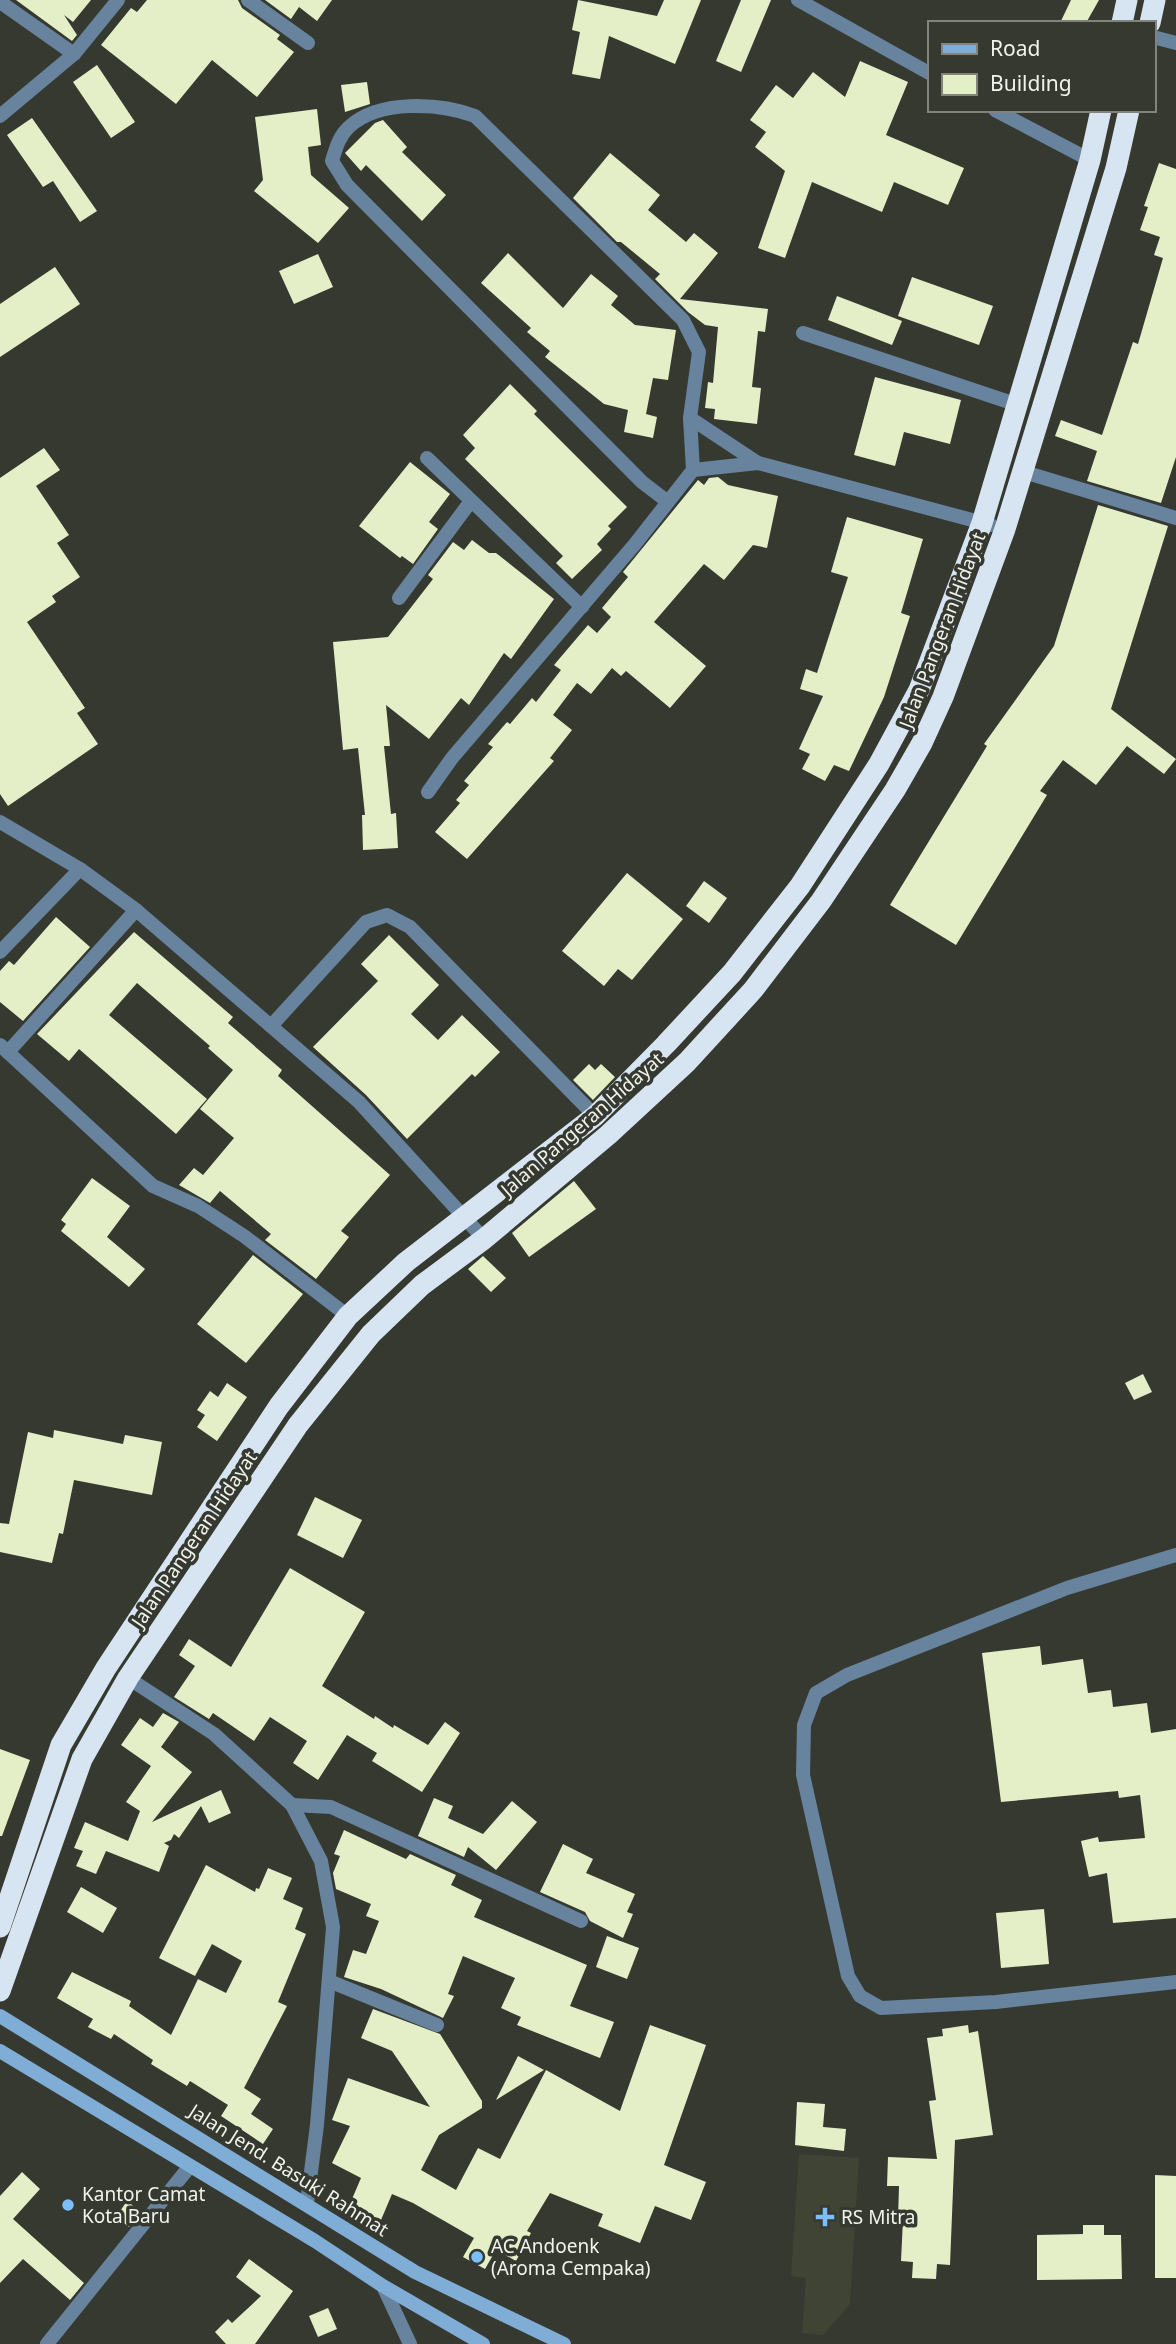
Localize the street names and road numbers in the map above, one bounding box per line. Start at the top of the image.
street label: Jalan Pangeran Hidayat [892,528,991,733]
street label: Jalan Pangeran Hidayat [494,1046,669,1203]
street label: Jalan Pangeran Hidayat [124,1446,263,1634]
street label: Jalan Jend. Basuki Rahmat [183,2097,394,2242]

